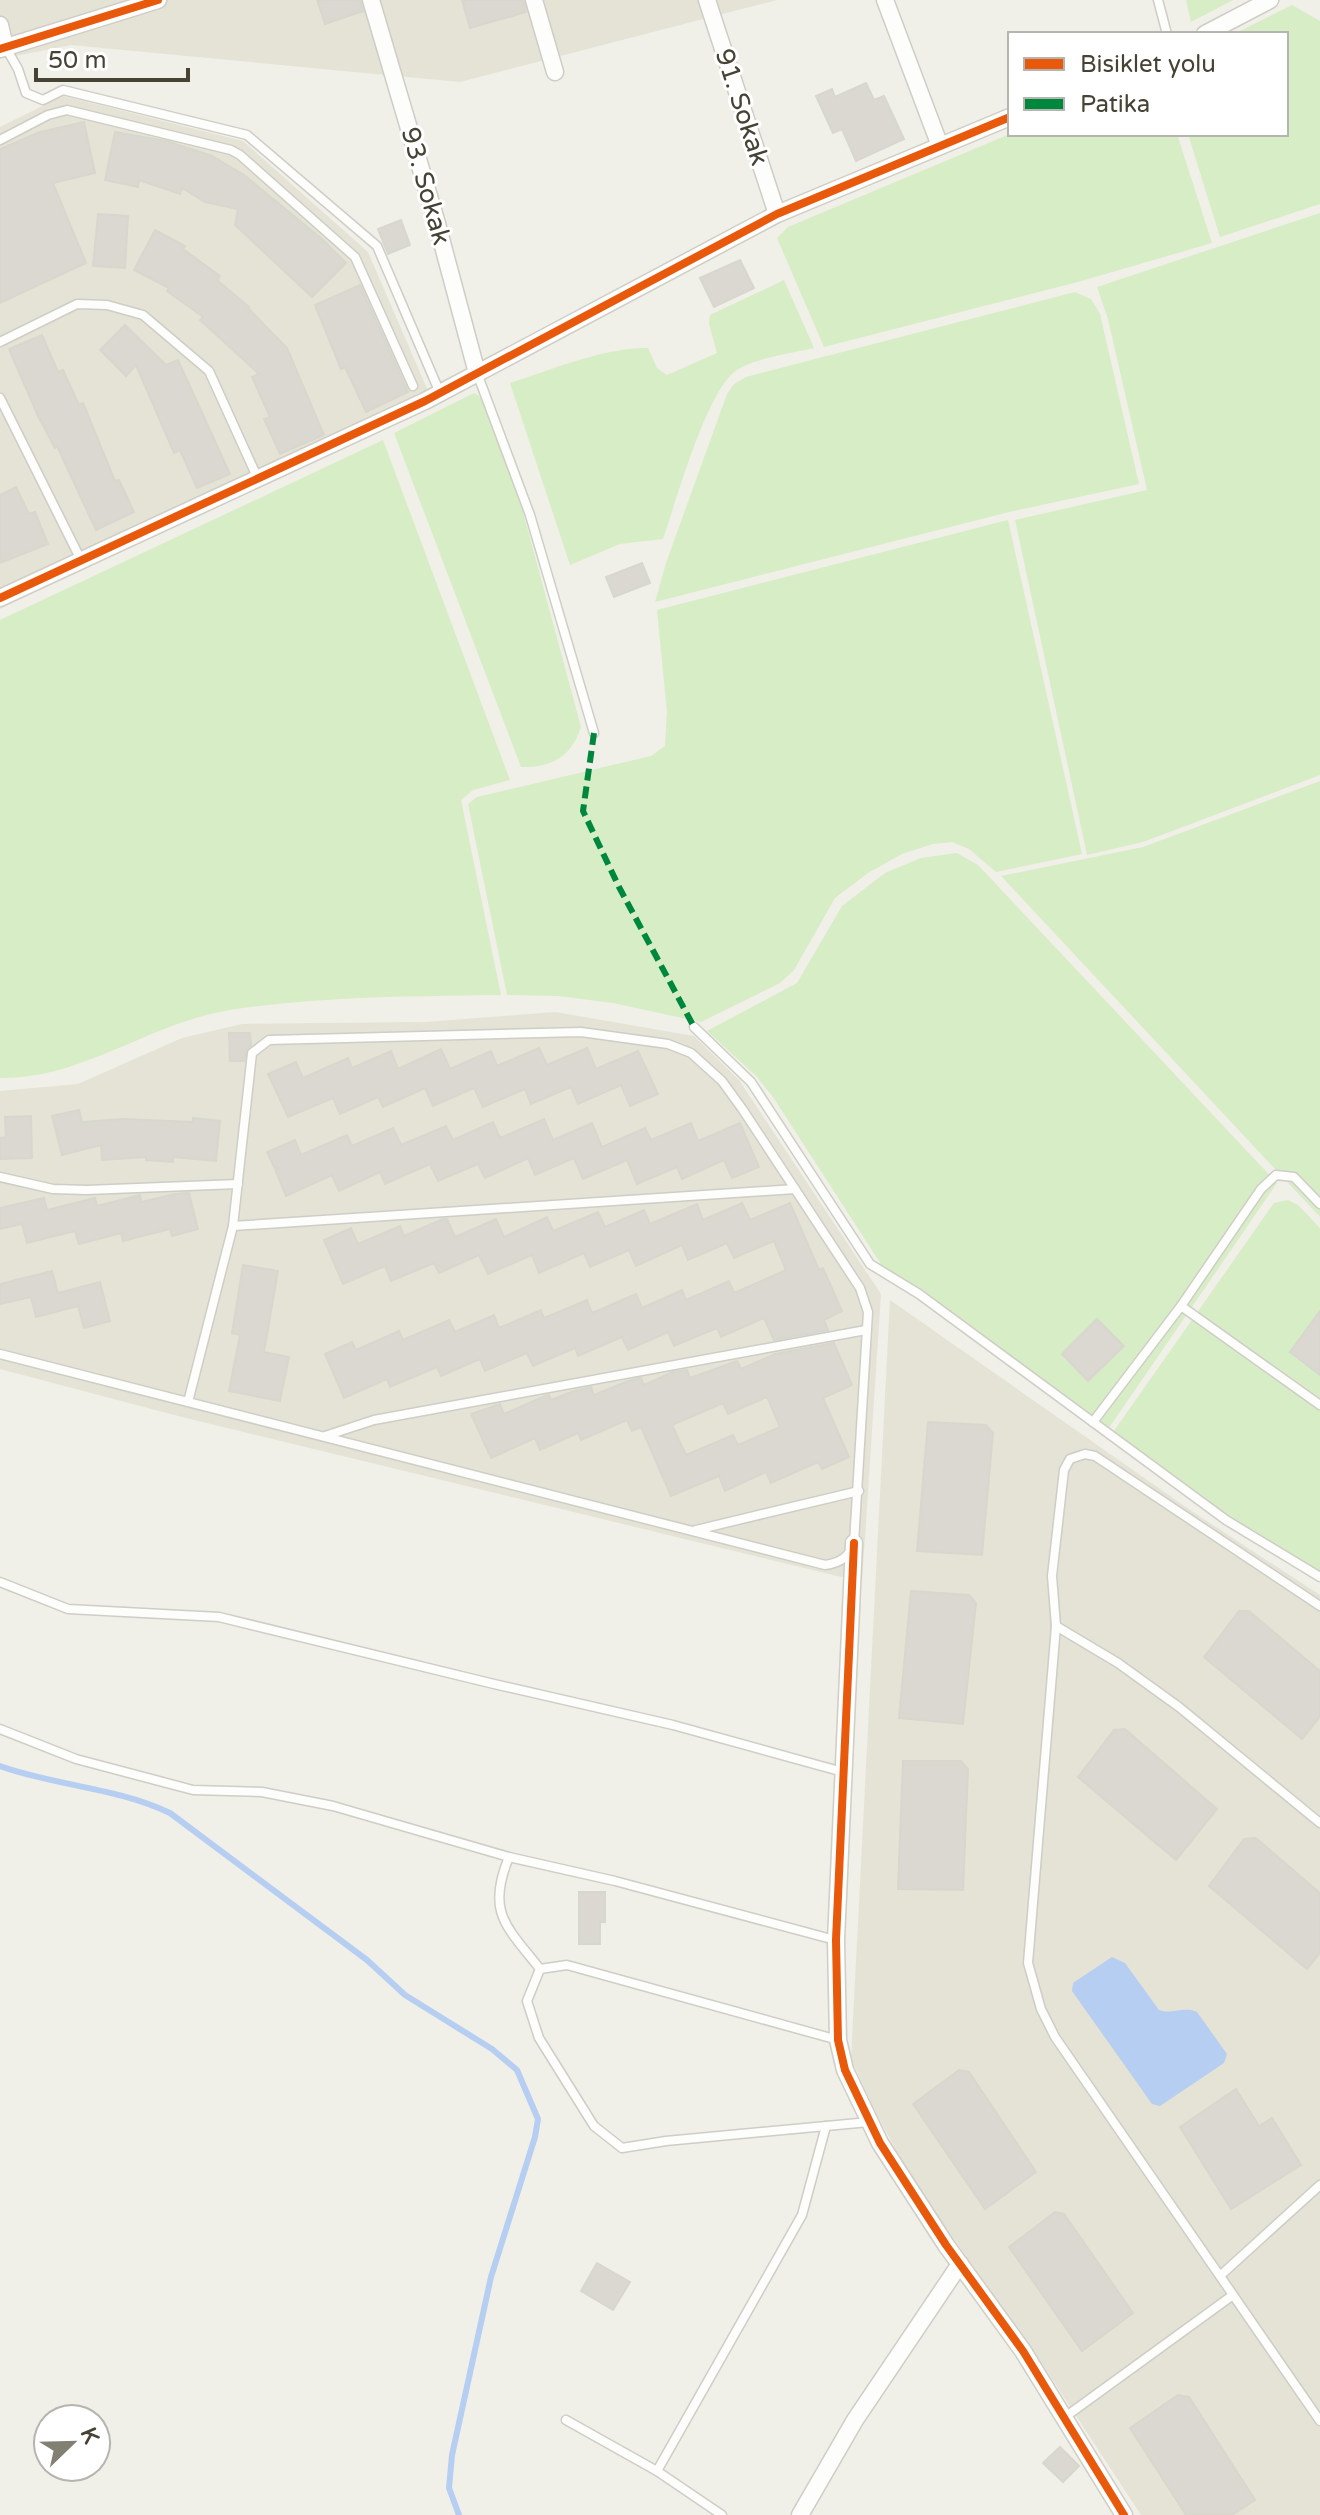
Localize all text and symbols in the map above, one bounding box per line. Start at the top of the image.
scale bar [36,32,188,82]
legend [1008,32,1288,136]
street label: 91. Sokak [709,45,775,169]
text: 50 m [48,46,106,75]
text: Bisiklet yolu [1080,50,1216,79]
text: Patika [1080,90,1150,119]
street label: 93. Sokak [394,124,458,248]
north arrow [32,2403,112,2483]
text: K [75,2424,104,2448]

